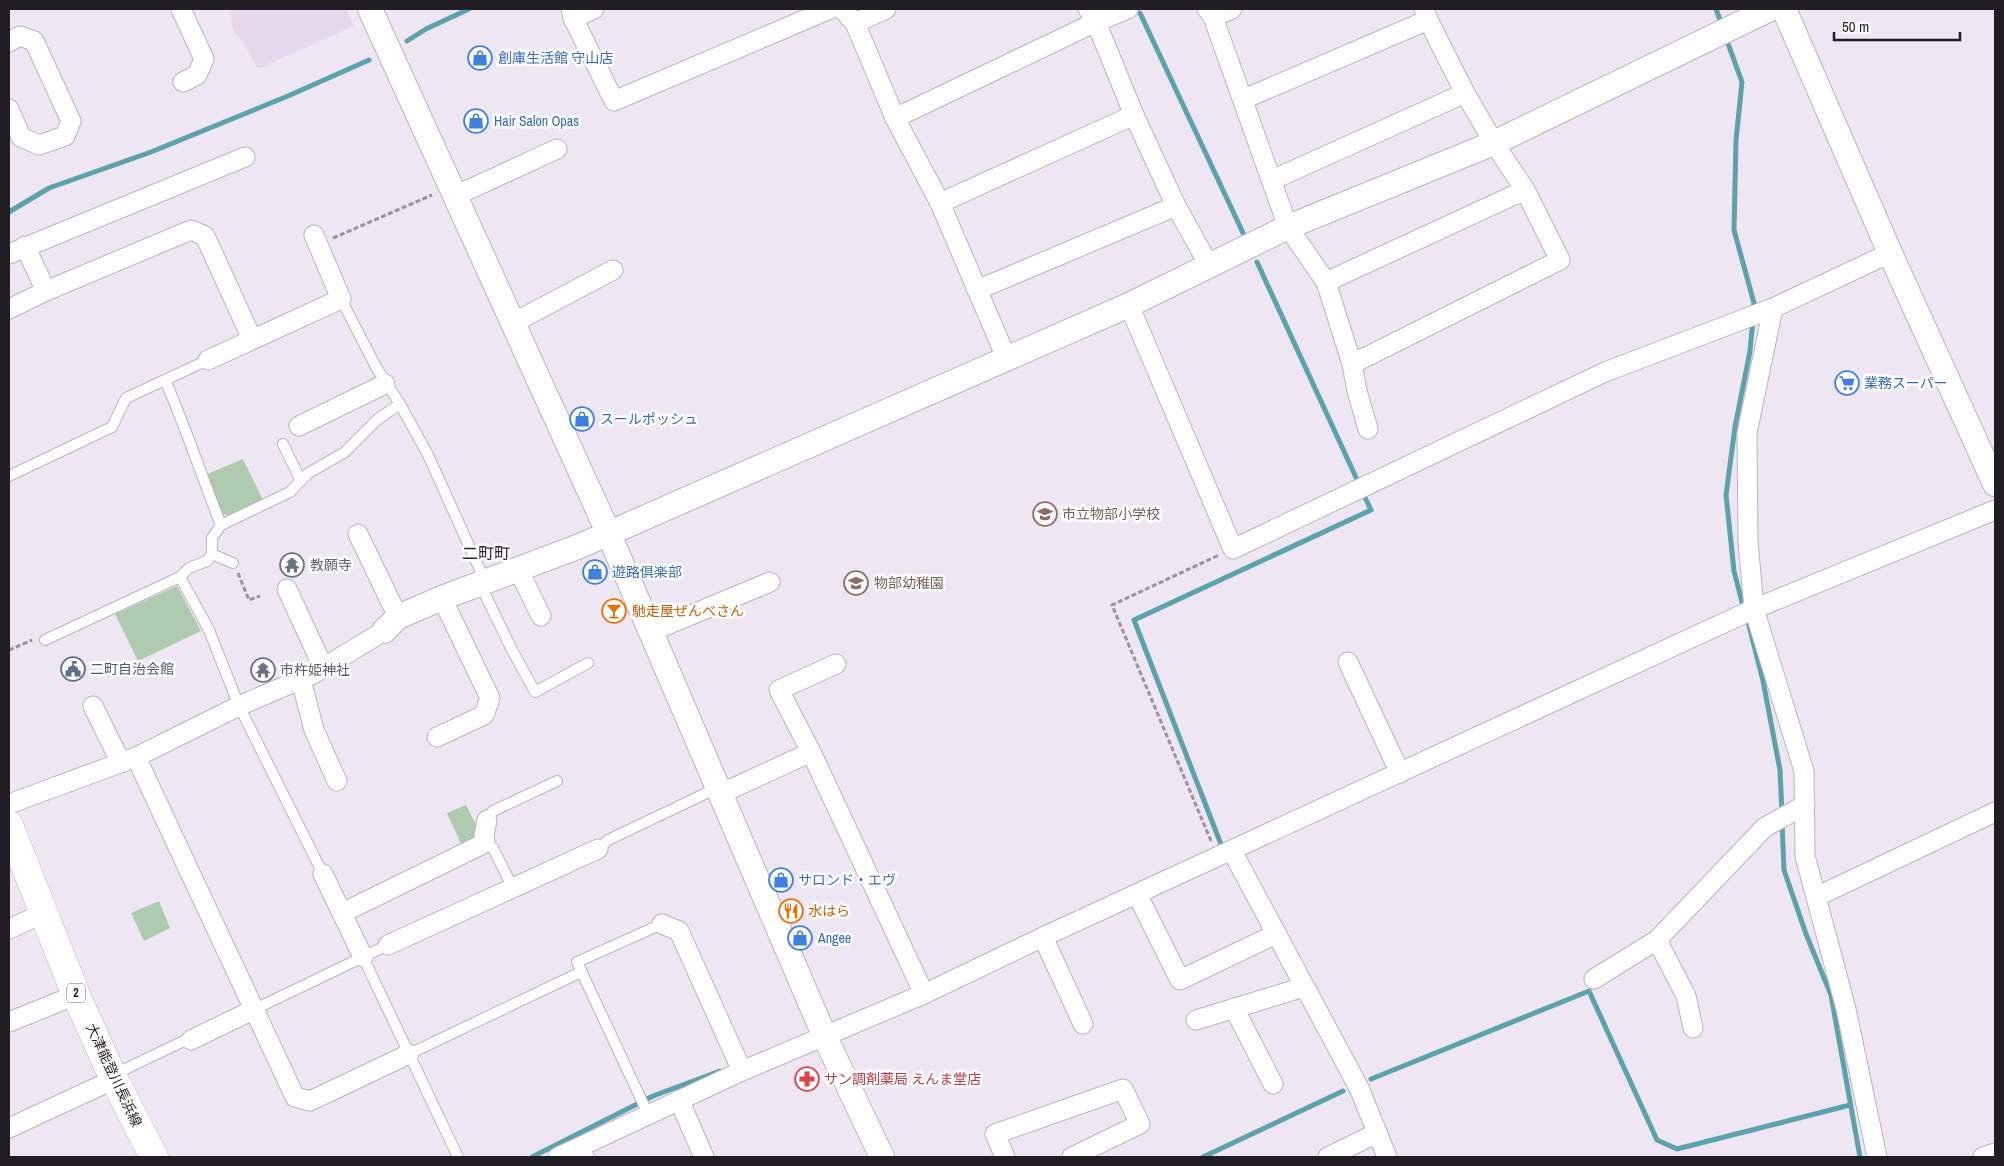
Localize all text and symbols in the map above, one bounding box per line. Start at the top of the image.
scale bar [1834,10,1960,42]
text: 50 m [1842,16,1869,37]
shop icon: 創庫生活館 守山店 [467,45,493,71]
place label: 創庫生活館 守山店 [498,49,613,67]
shop icon: Hair Salon Opas [463,108,489,134]
place label: Hair Salon Opas [494,112,579,130]
supermarket icon: 業務スーパー [1834,370,1860,396]
place label: 業務スーパー [1864,374,1948,392]
shop icon: スールポッシュ [569,406,595,432]
place label: スールポッシュ [600,410,698,428]
school or university icon: 市立物部小学校 [1032,501,1058,527]
place label: 市立物部小学校 [1062,505,1160,523]
district label: 二町町 [462,542,510,564]
temple icon: 教願寺 [279,552,305,578]
place label: 教願寺 [310,556,352,574]
shop icon: 遊路倶楽部 [582,559,608,585]
place label: 遊路倶楽部 [612,563,682,581]
school or university icon: 物部幼稚園 [843,570,869,596]
place label: 物部幼稚園 [874,574,944,592]
bar icon: 馳走屋ぜんべさん [601,598,627,624]
place label: 馳走屋ぜんべさん [632,602,744,620]
public building icon: 二町自治会館 [60,656,86,682]
temple icon: 市杵姫神社 [250,657,276,683]
place label: 二町自治会館 [90,660,174,678]
place label: 市杵姫神社 [280,661,350,679]
shop icon: サロンド・エヴ [768,867,794,893]
place label: サロンド・エヴ [798,871,896,889]
restaurant icon: 水はら [778,898,804,924]
place label: 水はら [808,902,850,920]
shop icon: Angee [787,925,813,951]
place label: Angee [817,929,851,947]
road number: 2 [67,984,85,1002]
street label: 大津能登川長浜線 [82,1020,146,1130]
pharmacy icon: サン調剤薬局 えんま堂店 [794,1066,820,1092]
place label: サン調剤薬局 えんま堂店 [824,1070,981,1088]

